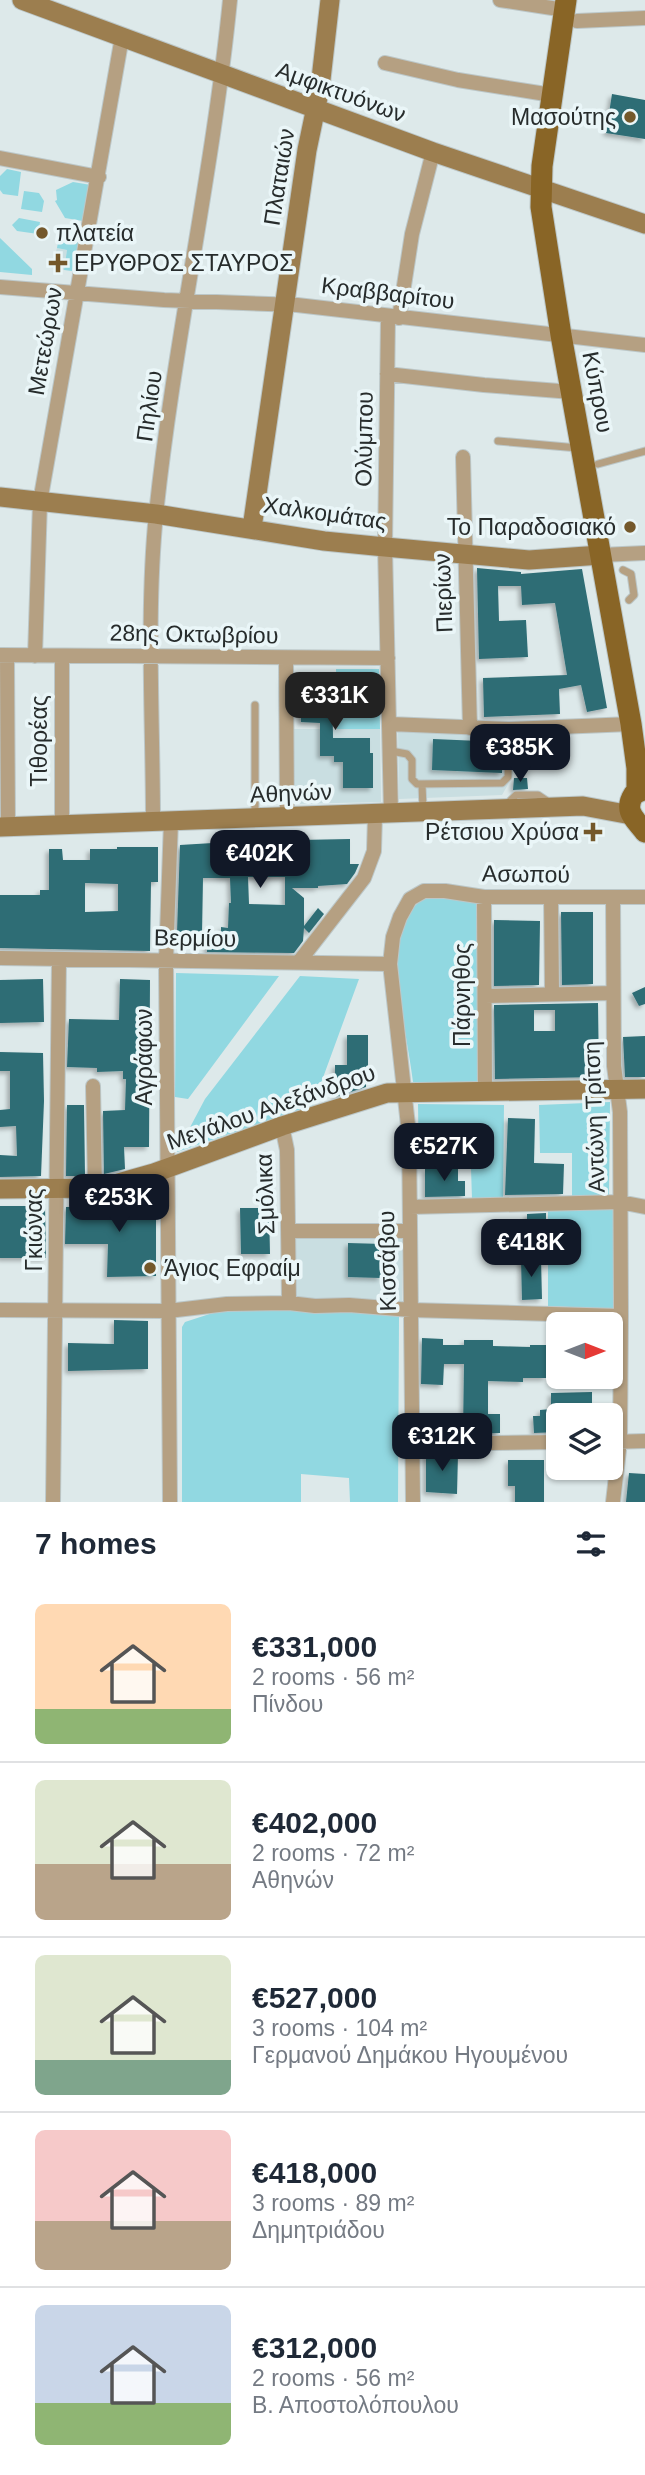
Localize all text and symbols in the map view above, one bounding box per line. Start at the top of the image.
street label: Αμφικτυόνων [273,57,409,127]
place label: Μασούτης [511,104,616,130]
marker: Μασούτης [622,109,638,125]
street label: Πλαταιών [259,127,299,227]
place label: πλατεία [56,220,134,246]
marker: πλατεία [34,225,50,241]
place label: ΕΡΥΘΡΟΣ ΣΤΑΥΡΟΣ [74,250,293,276]
marker: ΕΡΥΘΡΟΣ ΣΤΑΥΡΟΣ [48,253,68,273]
street label: Κραββαρίτου [320,272,456,314]
street label: Μετεώρων [23,285,67,397]
street label: Κύπρου [577,349,619,435]
street label: Πηλίου [131,369,167,443]
street label: Ολύμπου [350,391,378,487]
street label: Χαλκομάτας [262,492,388,534]
place label: Το Παραδοσιακό [447,514,616,540]
marker: Το Παραδοσιακό [622,519,638,535]
street label: Πιερίων [429,553,457,633]
street label: 28ης Οκτωβρίου [109,620,279,648]
pin: €331K [286,672,384,732]
text: €331K [301,682,369,708]
street label: Τιθορέας [26,695,52,787]
pin: €385K [471,724,569,784]
text: €385K [486,734,554,760]
street label: Αθηνών [250,779,332,807]
place label: Ρέτσιου Χρύσα [425,819,579,845]
marker: Ρέτσιου Χρύσα [585,824,601,840]
pin: €402K [211,830,309,890]
text: €402K [226,840,294,866]
street label: Ασωπού [482,860,570,888]
street label: Βερμίου [154,924,236,952]
street label: Πάρνηθος [449,943,475,1047]
street label: Αγράφων [131,1008,157,1106]
street label: Αντώνη Τρίτση [578,1041,610,1193]
street label: Μεγάλου Αλεξάνδρου [163,1059,379,1155]
pin: €527K [395,1124,493,1183]
text: €527K [410,1133,478,1159]
street label: Σμόλικα [251,1153,279,1235]
pin: €253K [70,1174,168,1234]
text: €253K [85,1184,153,1210]
street label: Γκιώνας [21,1188,47,1272]
street label: Κισσάβου [373,1210,401,1312]
pin: €418K [482,1220,580,1279]
text: €418K [497,1229,565,1255]
place label: Άγιος Εφραίμ [164,1255,301,1281]
marker: Άγιος Εφραίμ [142,1260,158,1276]
north arrow [546,1312,623,1390]
map controls [546,1312,623,1480]
button: layers [546,1403,623,1480]
pin: €312K [393,1414,491,1473]
text: €312K [408,1423,476,1449]
icon: filters [572,1525,610,1563]
text: 7 homes [35,1527,157,1560]
text: €331,000 [252,1630,377,1663]
icon: home [91,1632,175,1716]
text: 2 rooms · 56 m² [252,1664,414,1690]
text: Πίνδου [252,1691,323,1717]
text: €402,000 [252,1806,377,1839]
icon: home [91,1808,175,1892]
text: 2 rooms · 72 m² [252,1840,414,1866]
text: Αθηνών [252,1867,334,1893]
text: €527,000 [252,1981,377,2014]
icon: home [91,1983,175,2067]
text: 3 rooms · 104 m² [252,2015,427,2041]
text: Γερμανού Δημάκου Ηγουμένου [252,2042,568,2068]
text: €418,000 [252,2156,377,2189]
icon: home [91,2158,175,2242]
text: 3 rooms · 89 m² [252,2190,414,2216]
text: Δημητριάδου [252,2217,385,2243]
text: €312,000 [252,2331,377,2364]
icon: home [91,2333,175,2417]
text: 2 rooms · 56 m² [252,2365,414,2391]
text: Β. Αποστολόπουλου [252,2392,459,2418]

